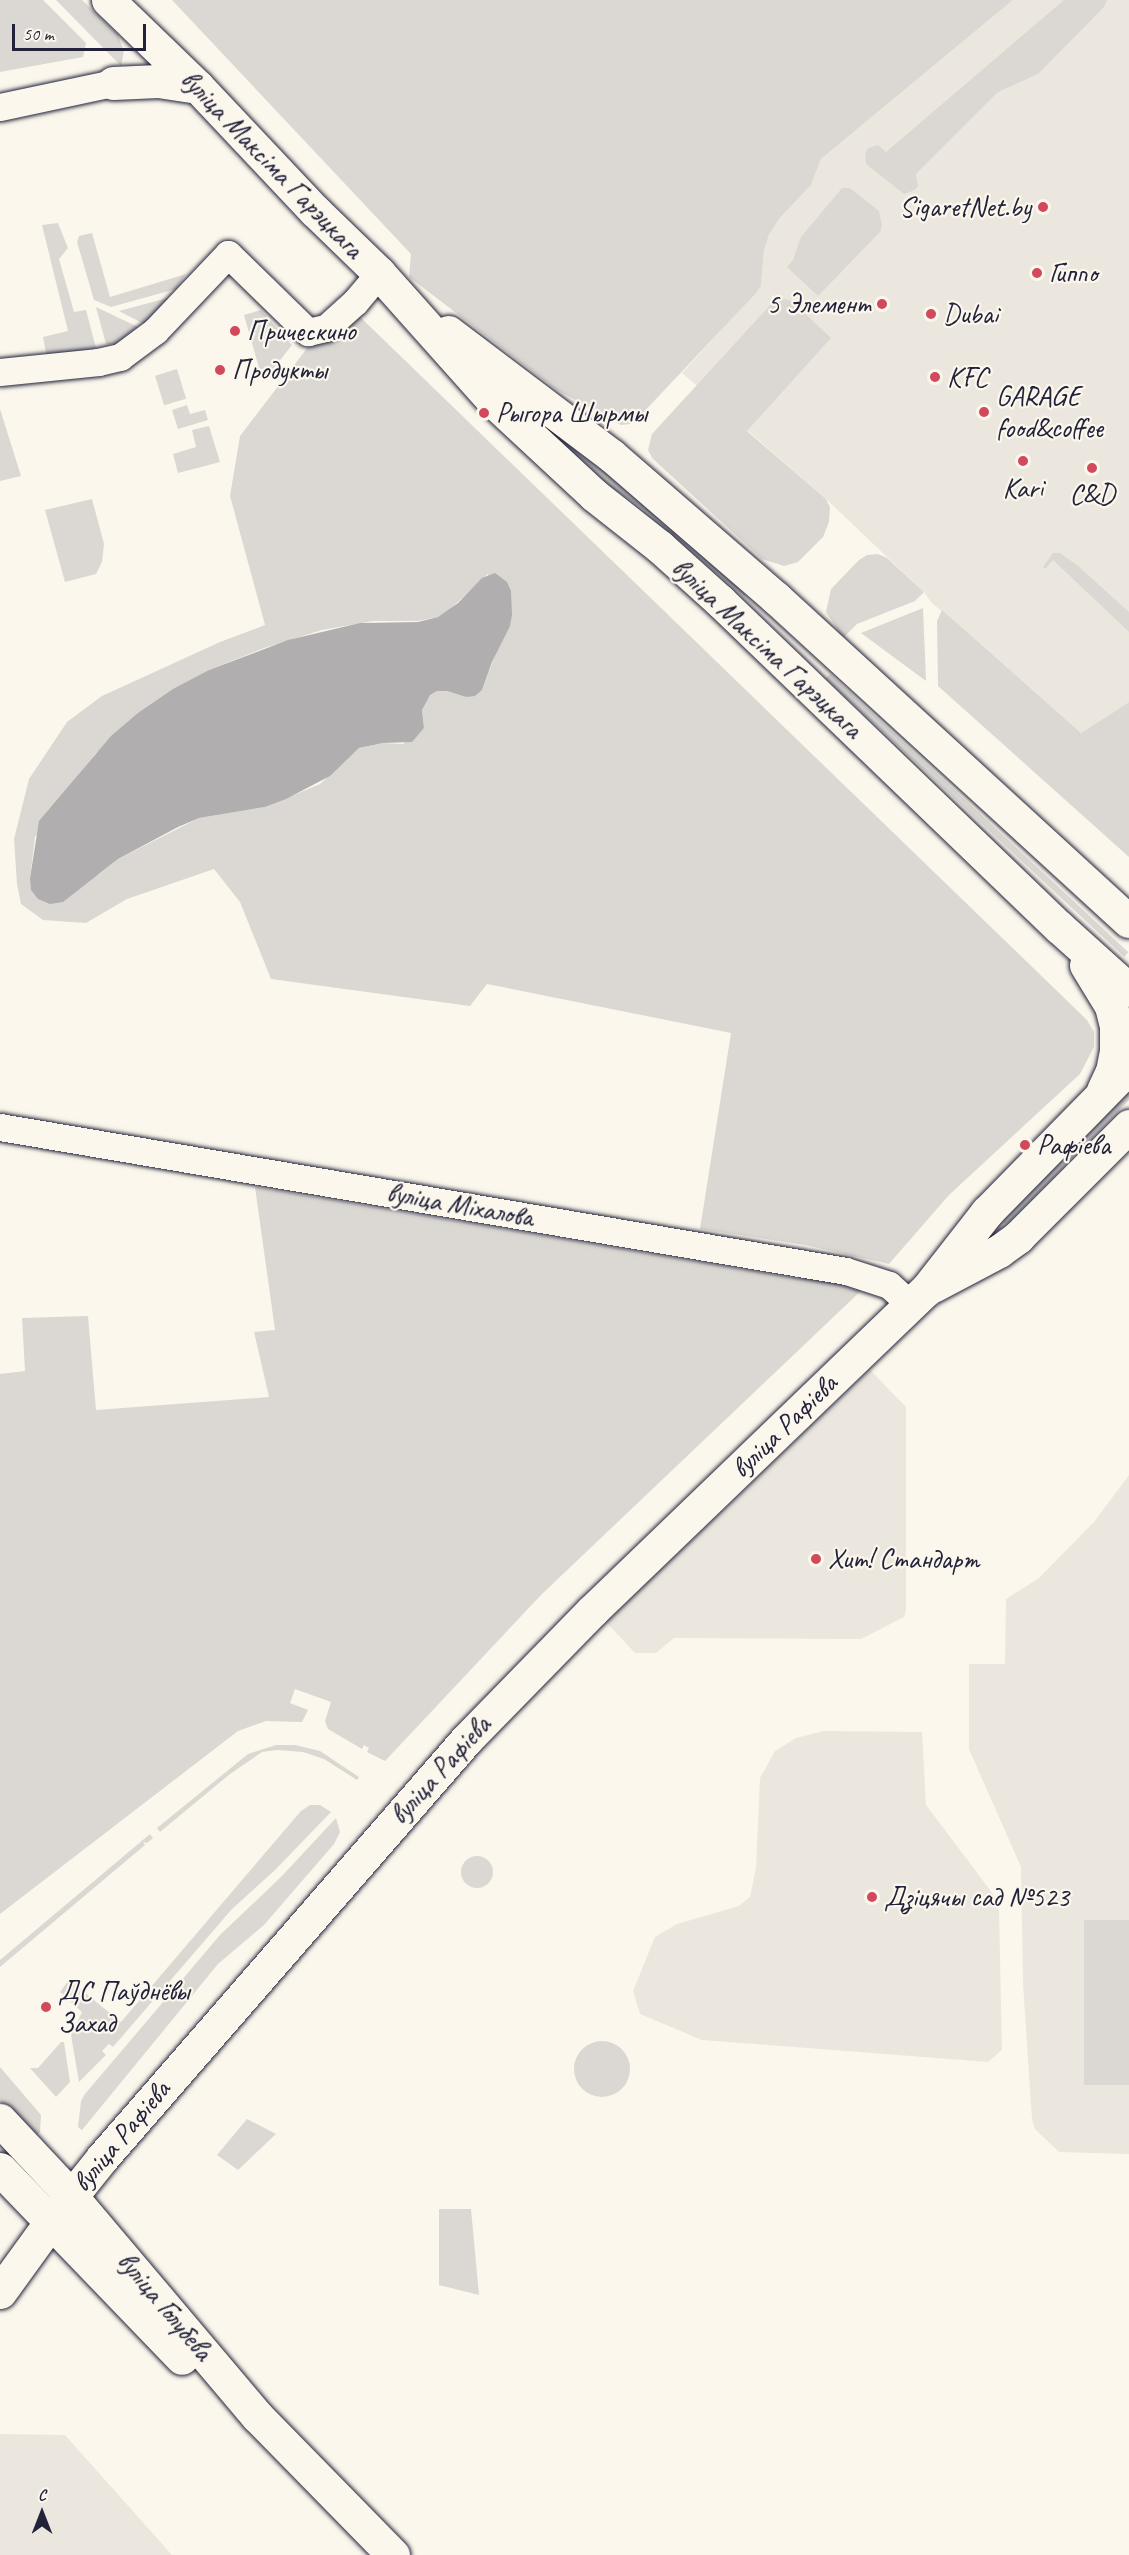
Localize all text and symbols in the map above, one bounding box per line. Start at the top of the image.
scale bar [15,12,148,50]
text: 50 m [23,23,54,45]
street label: вуліца Максіма Гарэцкага [175,65,369,263]
place label: SigaretNet.by [899,190,1031,224]
marker: SigaretNet.by [1036,200,1050,214]
place label: Гиппо [1049,256,1097,290]
marker: Гиппо [1030,266,1044,280]
place label: 5 Элемент [767,287,870,321]
marker: 5 Элемент [875,297,889,311]
place label: Dubai [943,297,998,331]
marker: Dubai [924,307,938,321]
place label: Прическино [247,314,356,348]
marker: Прическино [228,324,242,338]
place label: Продукты [232,353,327,387]
place label: KFC [947,360,988,394]
marker: Продукты [213,363,227,377]
marker: KFC [928,370,942,384]
place label: GARAGE food&coffee [996,379,1103,445]
place label: Рыгора Шырмы [496,396,647,430]
marker: GARAGE food&coffee [977,405,991,419]
marker: Рыгора Шырмы [477,406,491,420]
marker: Kari [1016,454,1030,468]
marker: C&D [1085,461,1099,475]
place label: Kari [1003,471,1043,505]
place label: C&D [1069,477,1115,511]
street label: вуліца Максіма Гарэцкага [666,552,868,744]
place label: Рафіева [1037,1128,1110,1162]
marker: Рафіева [1018,1138,1032,1152]
street label: вуліца Міхалова [384,1176,536,1234]
street label: вуліца Рафіева [724,1367,844,1485]
place label: Хит! Стандарт [828,1542,979,1576]
marker: Хит! Стандарт [809,1552,823,1566]
street label: вуліца Рафіева [382,1709,498,1831]
place label: Дзіцячы сад №523 [884,1880,1069,1914]
marker: Дзіцячы сад №523 [865,1890,879,1904]
place label: ДС Паўднёвы Захад [58,1974,190,2040]
marker: ДС Паўднёвы Захад [39,2000,53,2014]
street label: вуліца Рафіева [65,2073,177,2199]
street label: вуліца Голубева [109,2244,221,2368]
north arrow [12,2483,72,2543]
text: С [38,2485,46,2505]

